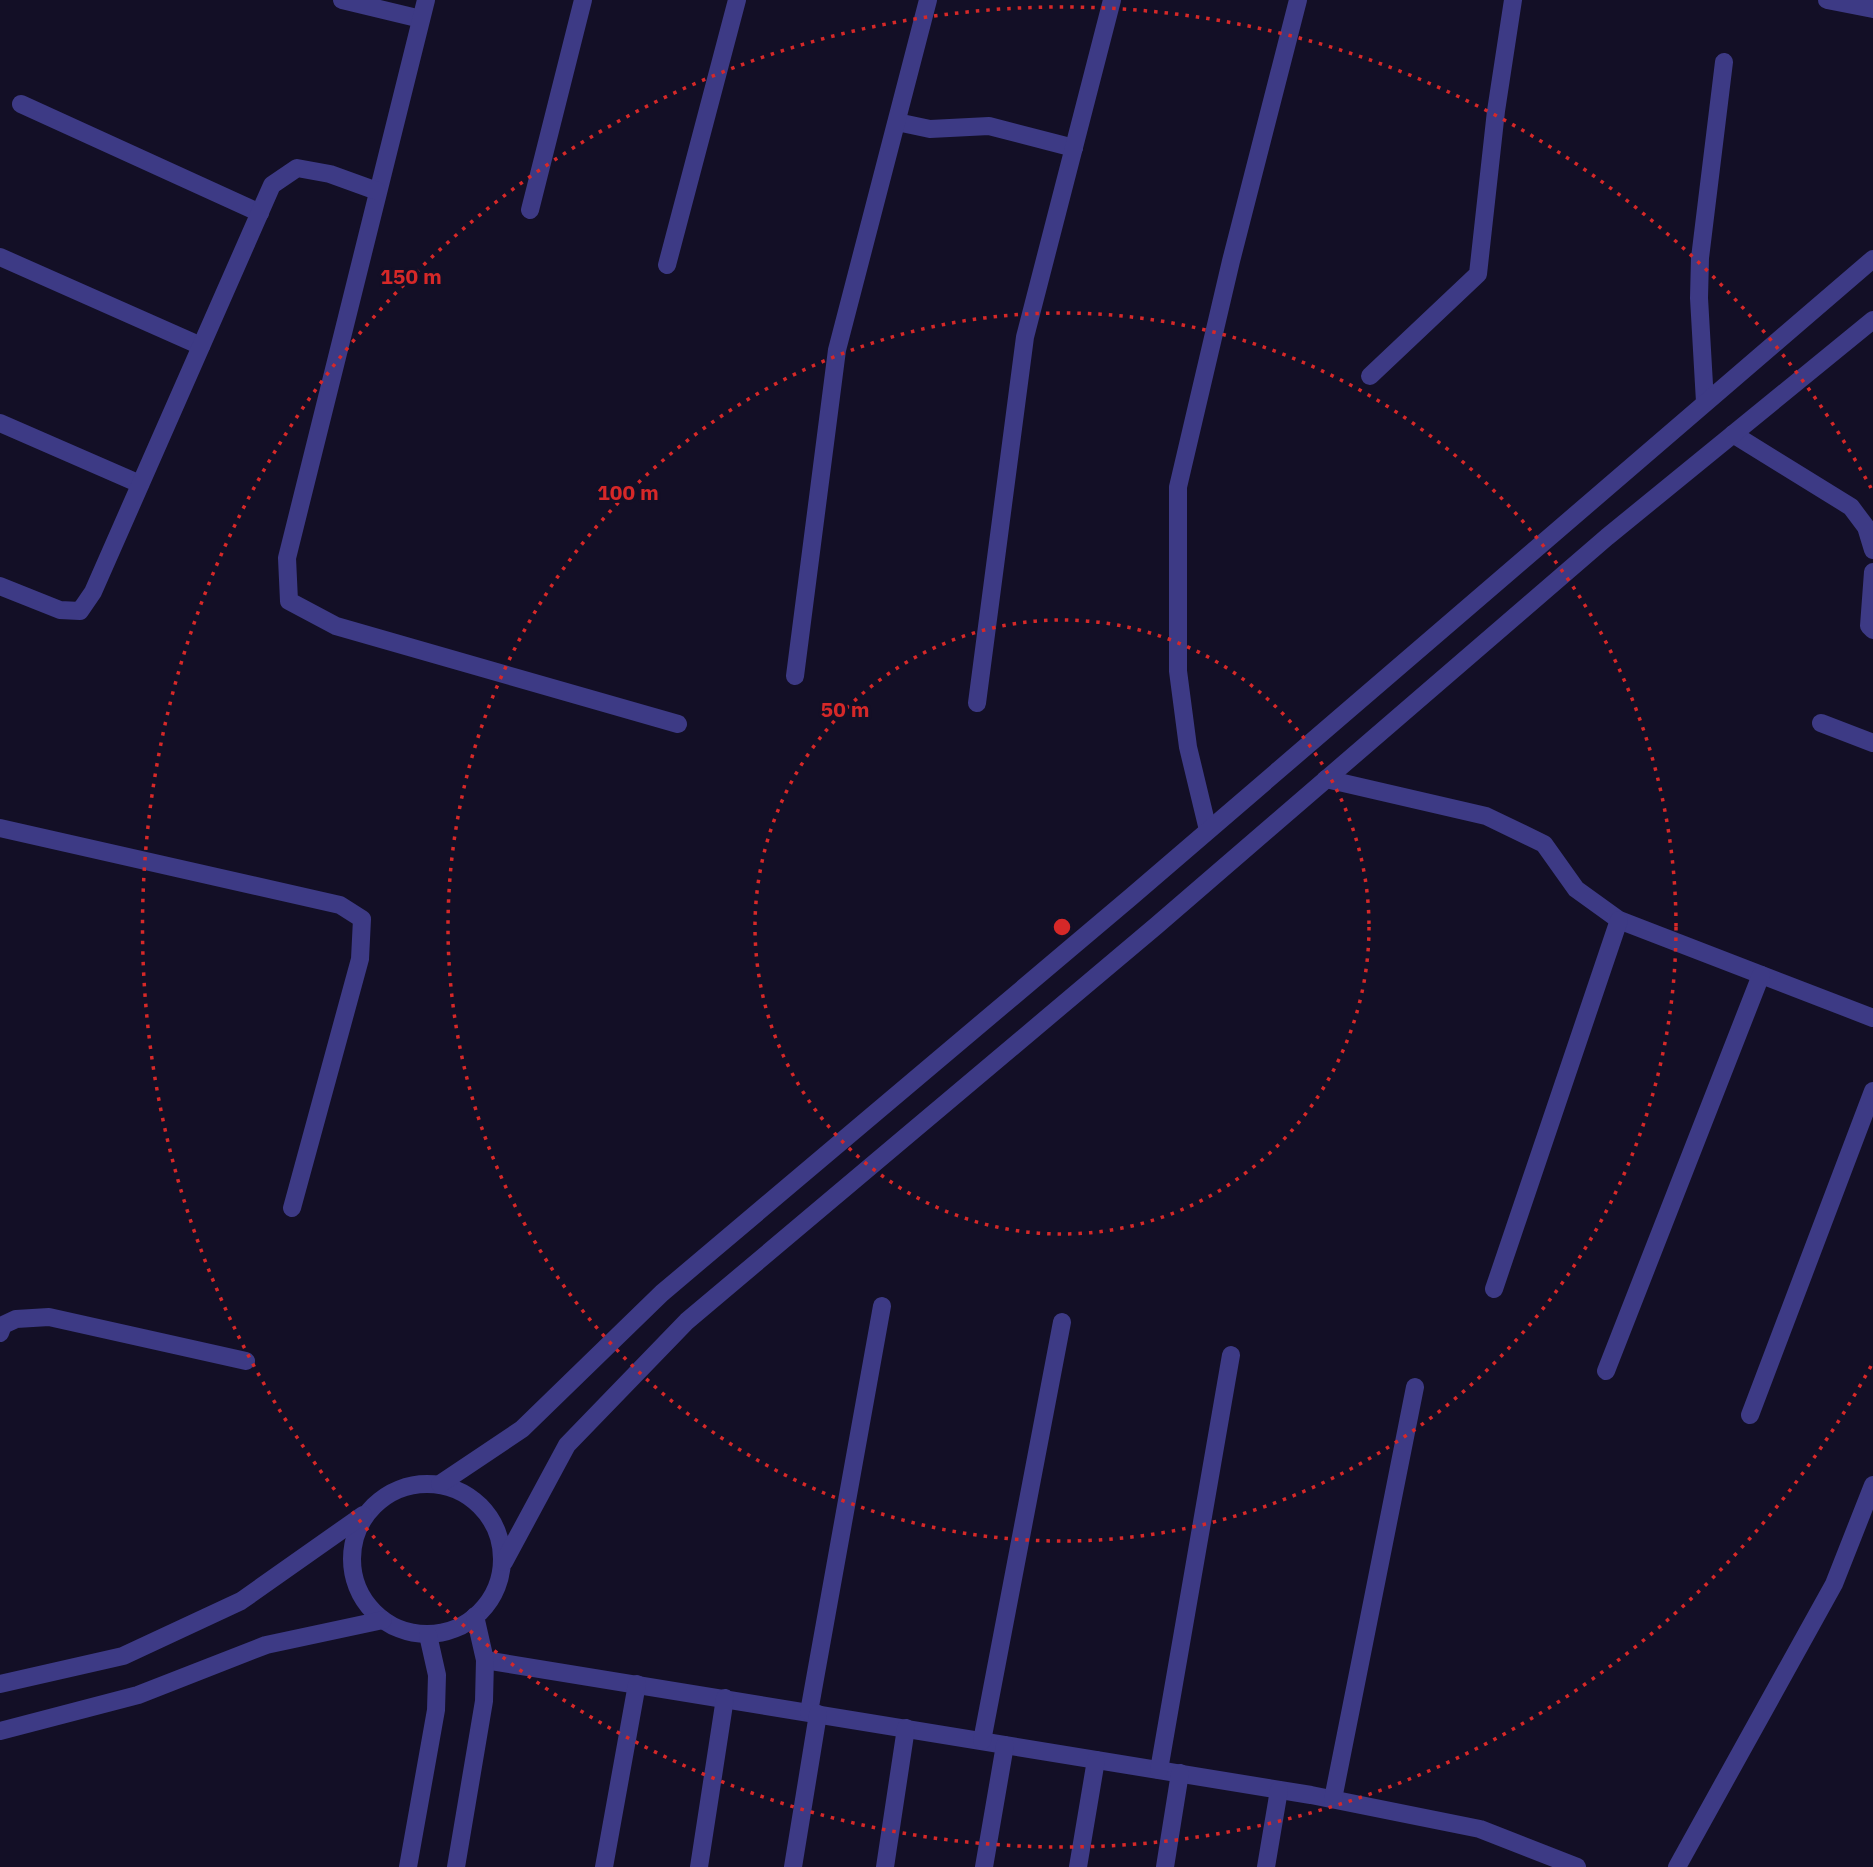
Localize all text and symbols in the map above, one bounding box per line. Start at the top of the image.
text: 150 m [380,262,442,290]
text: 100 m [597,478,659,506]
text: 50 m [821,695,869,723]
centre of rings [1050,915,1074,939]

